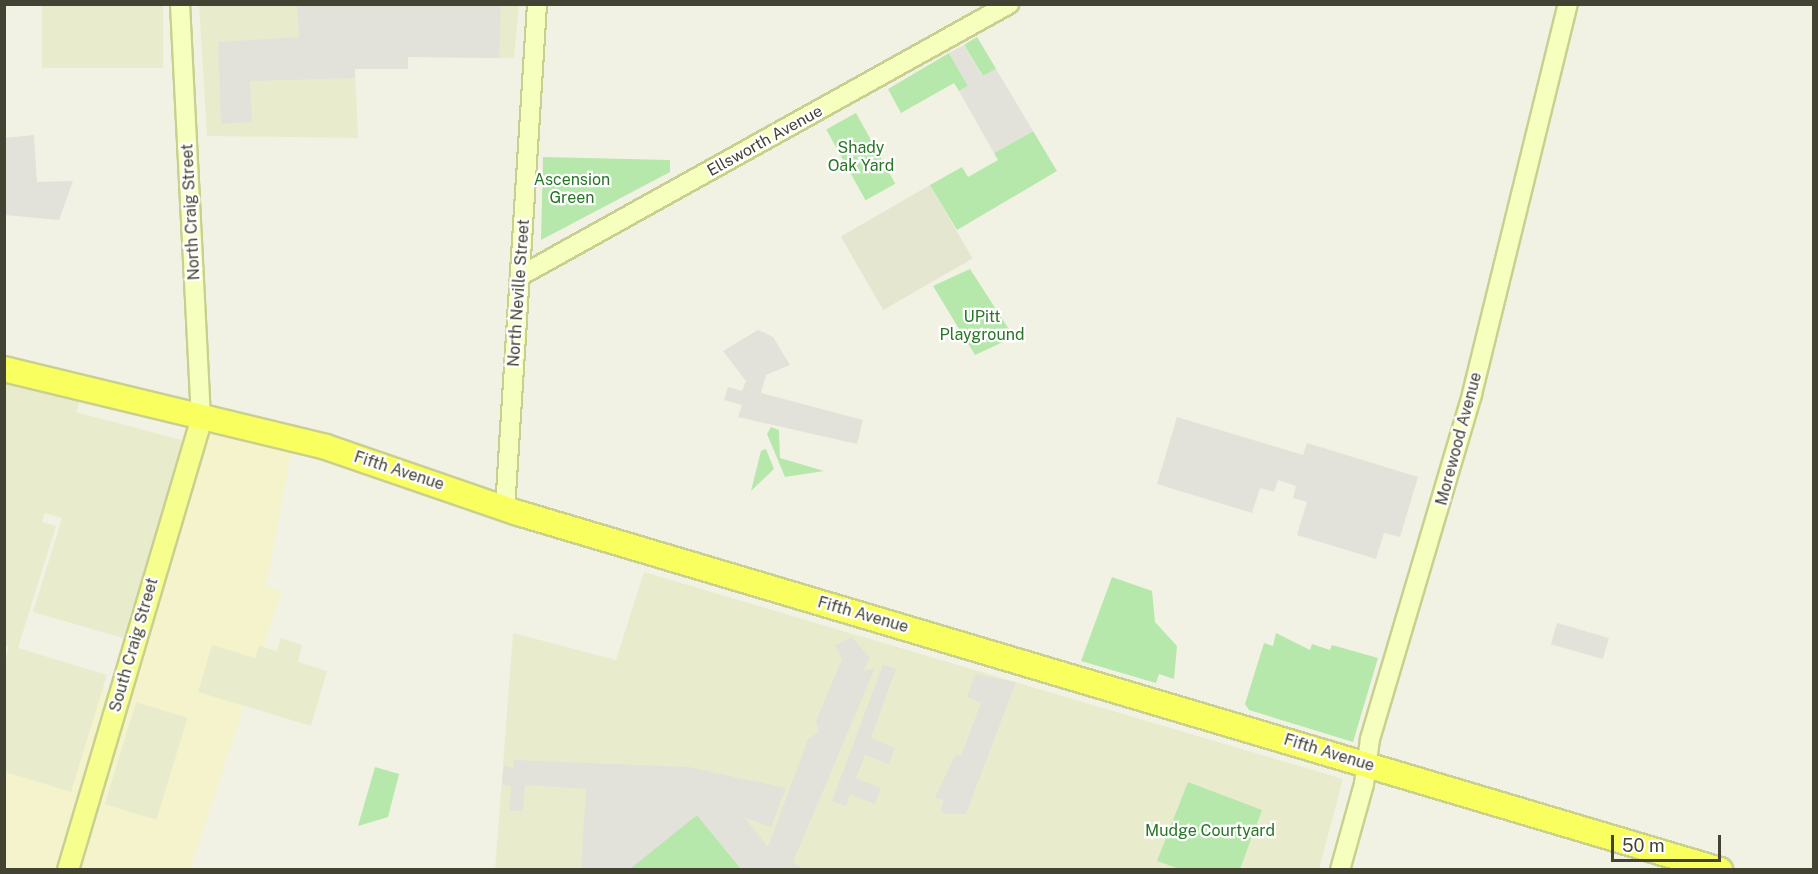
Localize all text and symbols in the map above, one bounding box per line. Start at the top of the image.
street label: Ellsworth Avenue [704,101,826,181]
park label: Shady Oak Yard [828,138,894,176]
street label: North Craig Street [178,143,204,281]
park label: Ascension Green [534,170,610,208]
street label: North Neville Street [504,218,534,368]
park label: UPitt Playground [939,307,1025,345]
street label: Morewood Avenue [1432,370,1486,508]
street label: Fifth Avenue [352,447,446,495]
street label: South Craig Street [106,576,162,714]
street label: Fifth Avenue [815,593,911,637]
street label: Fifth Avenue [1281,730,1377,776]
park label: Mudge Courtyard [1145,821,1275,841]
scale bar [1614,823,1724,861]
text: 50 m [1622,835,1665,856]

